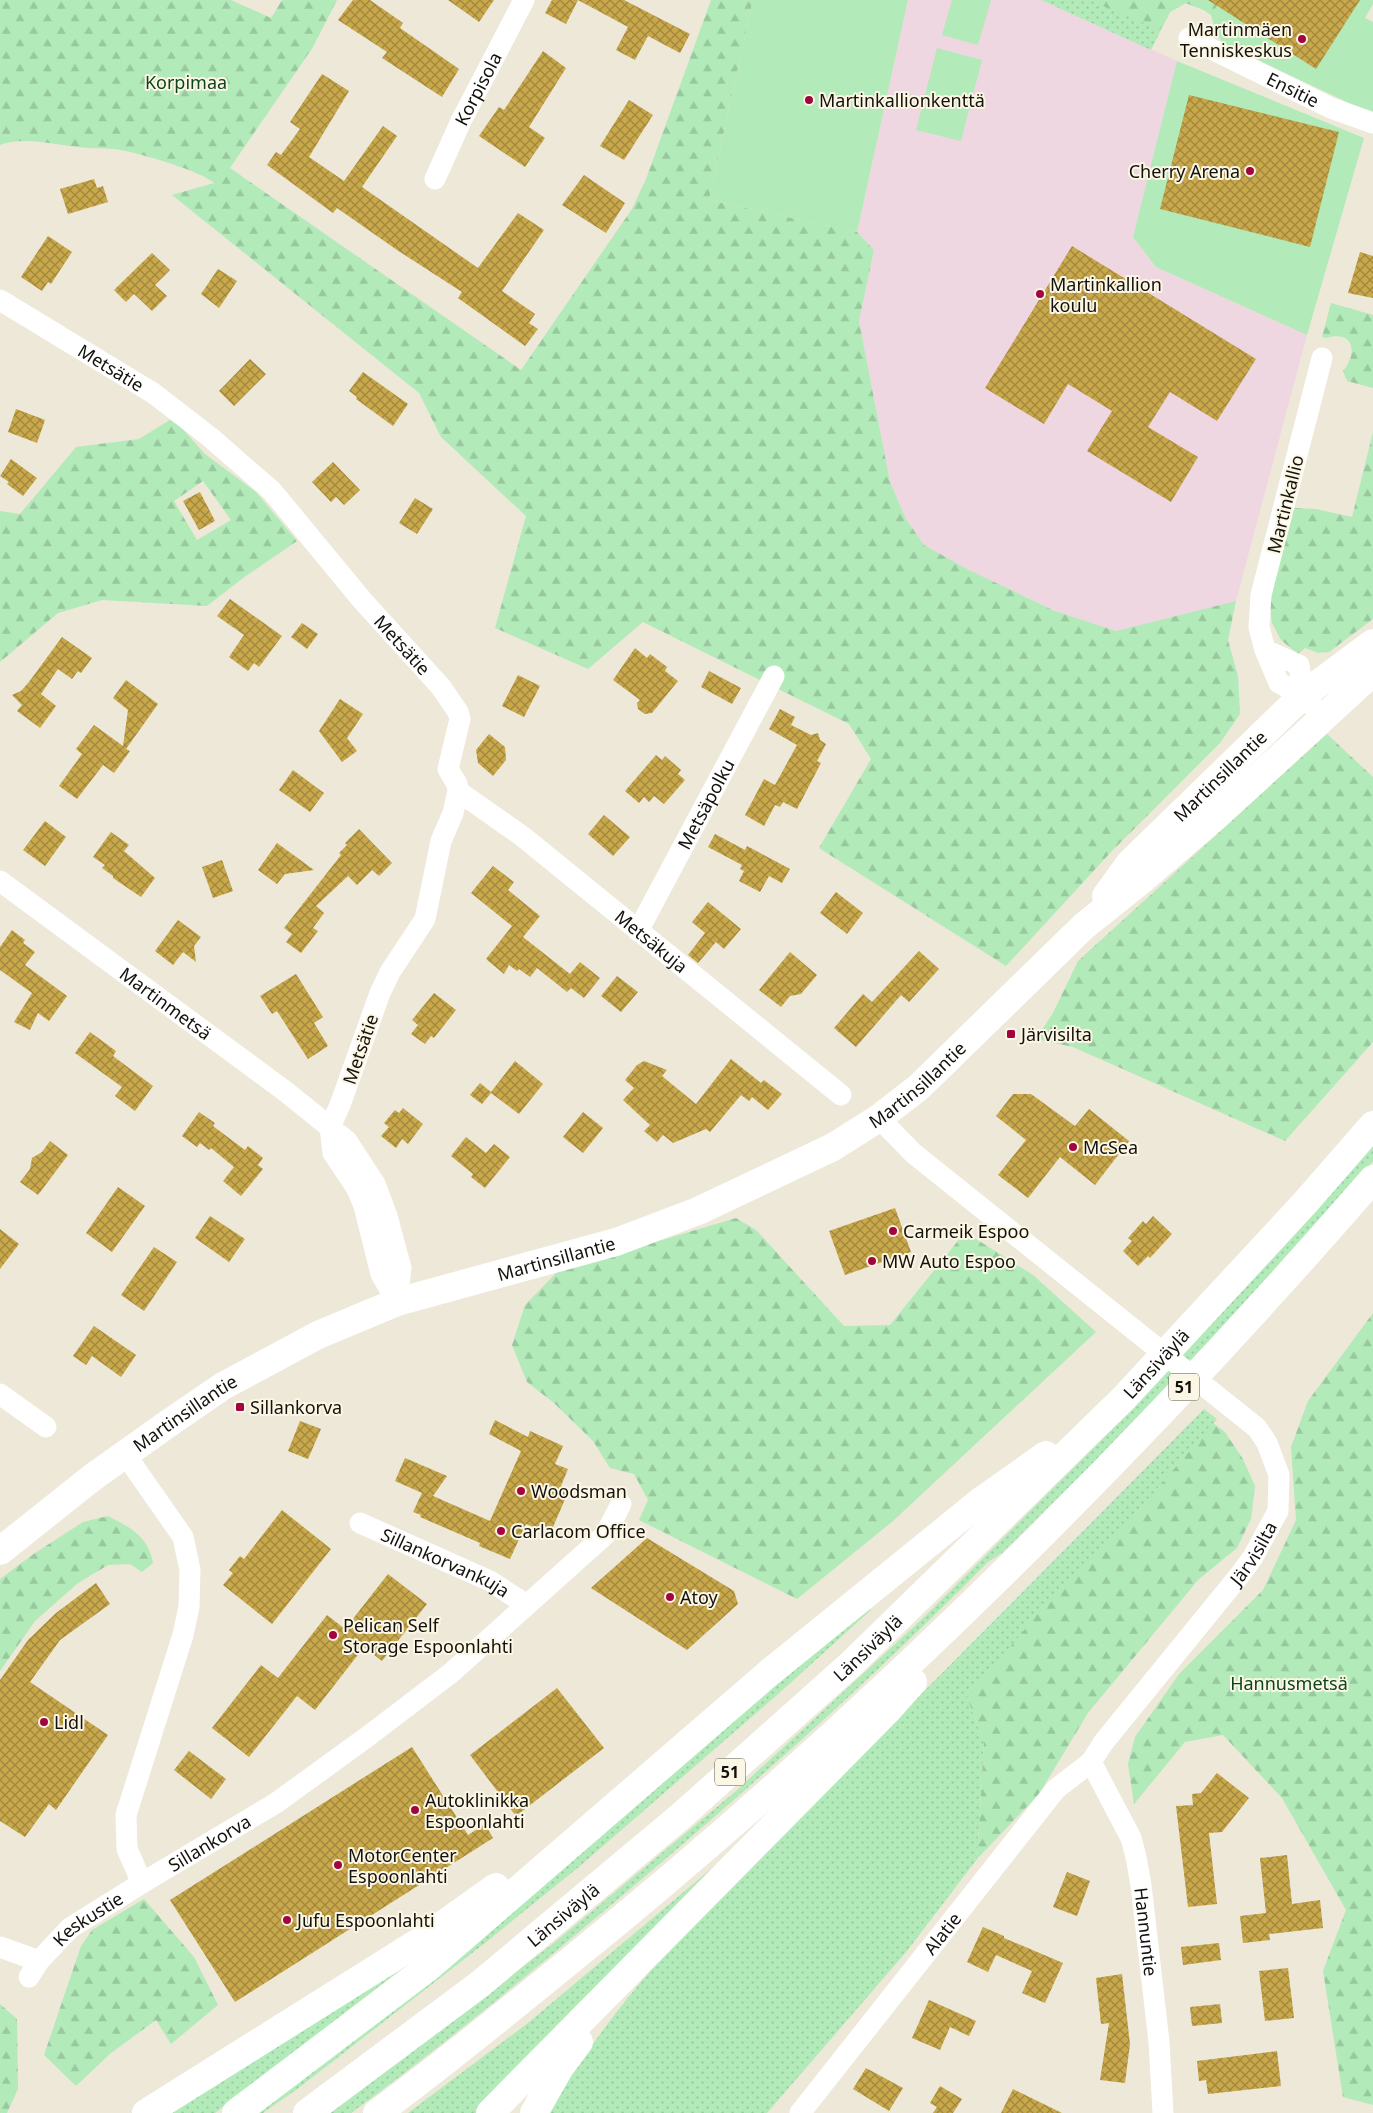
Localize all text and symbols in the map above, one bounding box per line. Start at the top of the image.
place label: Martinmäen Tenniskeskus [1180,17,1292,62]
marker: Martinmäen Tenniskeskus [1296,33,1308,45]
street label: Korpisola [449,48,507,129]
street label: Ensitie [1263,66,1323,112]
park label: Korpimaa [145,70,227,94]
place label: Martinkallionkenttä [819,88,985,112]
marker: Martinkallionkenttä [803,94,815,106]
place label: Cherry Arena [1129,159,1240,183]
marker: Cherry Arena [1244,165,1256,177]
place label: Martinkallion koulu [1050,272,1162,317]
marker: Martinkallion koulu [1034,288,1046,300]
street label: Metsätie [74,338,149,397]
street label: Martinkallio [1261,452,1309,556]
street label: Metsätie [369,610,436,680]
street label: Martinsillantie [1168,725,1272,827]
street label: Metsäpolku [672,755,740,853]
street label: Metsäkuja [610,904,693,978]
street label: Martinmetsä [115,961,217,1045]
street label: Metsätie [337,1011,383,1087]
place label: Järvisilta [1019,1022,1092,1046]
marker: Järvisilta [1005,1028,1017,1040]
street label: Martinsillantie [864,1036,971,1134]
place label: McSea [1083,1135,1138,1159]
marker: McSea [1067,1141,1079,1153]
place label: Carmeik Espoo [903,1219,1029,1243]
marker: Carmeik Espoo [887,1225,899,1237]
street label: Martinsillantie [494,1231,618,1286]
place label: MW Auto Espoo [882,1249,1016,1273]
marker: MW Auto Espoo [866,1255,878,1267]
street label: Länsiväylä [1118,1323,1194,1404]
street label: Martinsillantie [128,1369,241,1457]
road number: 51 [1169,1374,1199,1400]
place label: Sillankorva [250,1395,342,1419]
marker: Sillankorva [234,1401,246,1413]
place label: Woodsman [531,1479,627,1503]
marker: Woodsman [515,1485,527,1497]
street label: Järvisilta [1223,1517,1282,1592]
place label: Carlacom Office [511,1519,646,1543]
street label: Sillankorvankuja [378,1522,514,1603]
marker: Carlacom Office [495,1525,507,1537]
place label: Atoy [680,1585,719,1609]
marker: Atoy [664,1591,676,1603]
street label: Länsiväylä [828,1609,907,1687]
place label: Pelican Self Storage Espoonlahti [343,1613,513,1658]
marker: Pelican Self Storage Espoonlahti [327,1629,339,1641]
park label: Hannusmetsä [1230,1671,1348,1695]
place label: Lidl [54,1710,84,1734]
marker: Lidl [38,1716,50,1728]
road number: 51 [715,1758,745,1785]
place label: Autoklinikka Espoonlahti [425,1788,529,1833]
marker: Autoklinikka Espoonlahti [409,1804,421,1816]
street label: Sillankorva [164,1809,255,1877]
place label: MotorCenter Espoonlahti [348,1843,457,1888]
marker: MotorCenter Espoonlahti [332,1859,344,1871]
street label: Länsiväylä [522,1877,604,1952]
street label: Keskustie [47,1886,127,1951]
street label: Hannuntie [1129,1886,1163,1977]
street label: Alatie [918,1907,966,1959]
place label: Jufu Espoonlahti [295,1908,435,1932]
marker: Jufu Espoonlahti [281,1914,293,1926]

